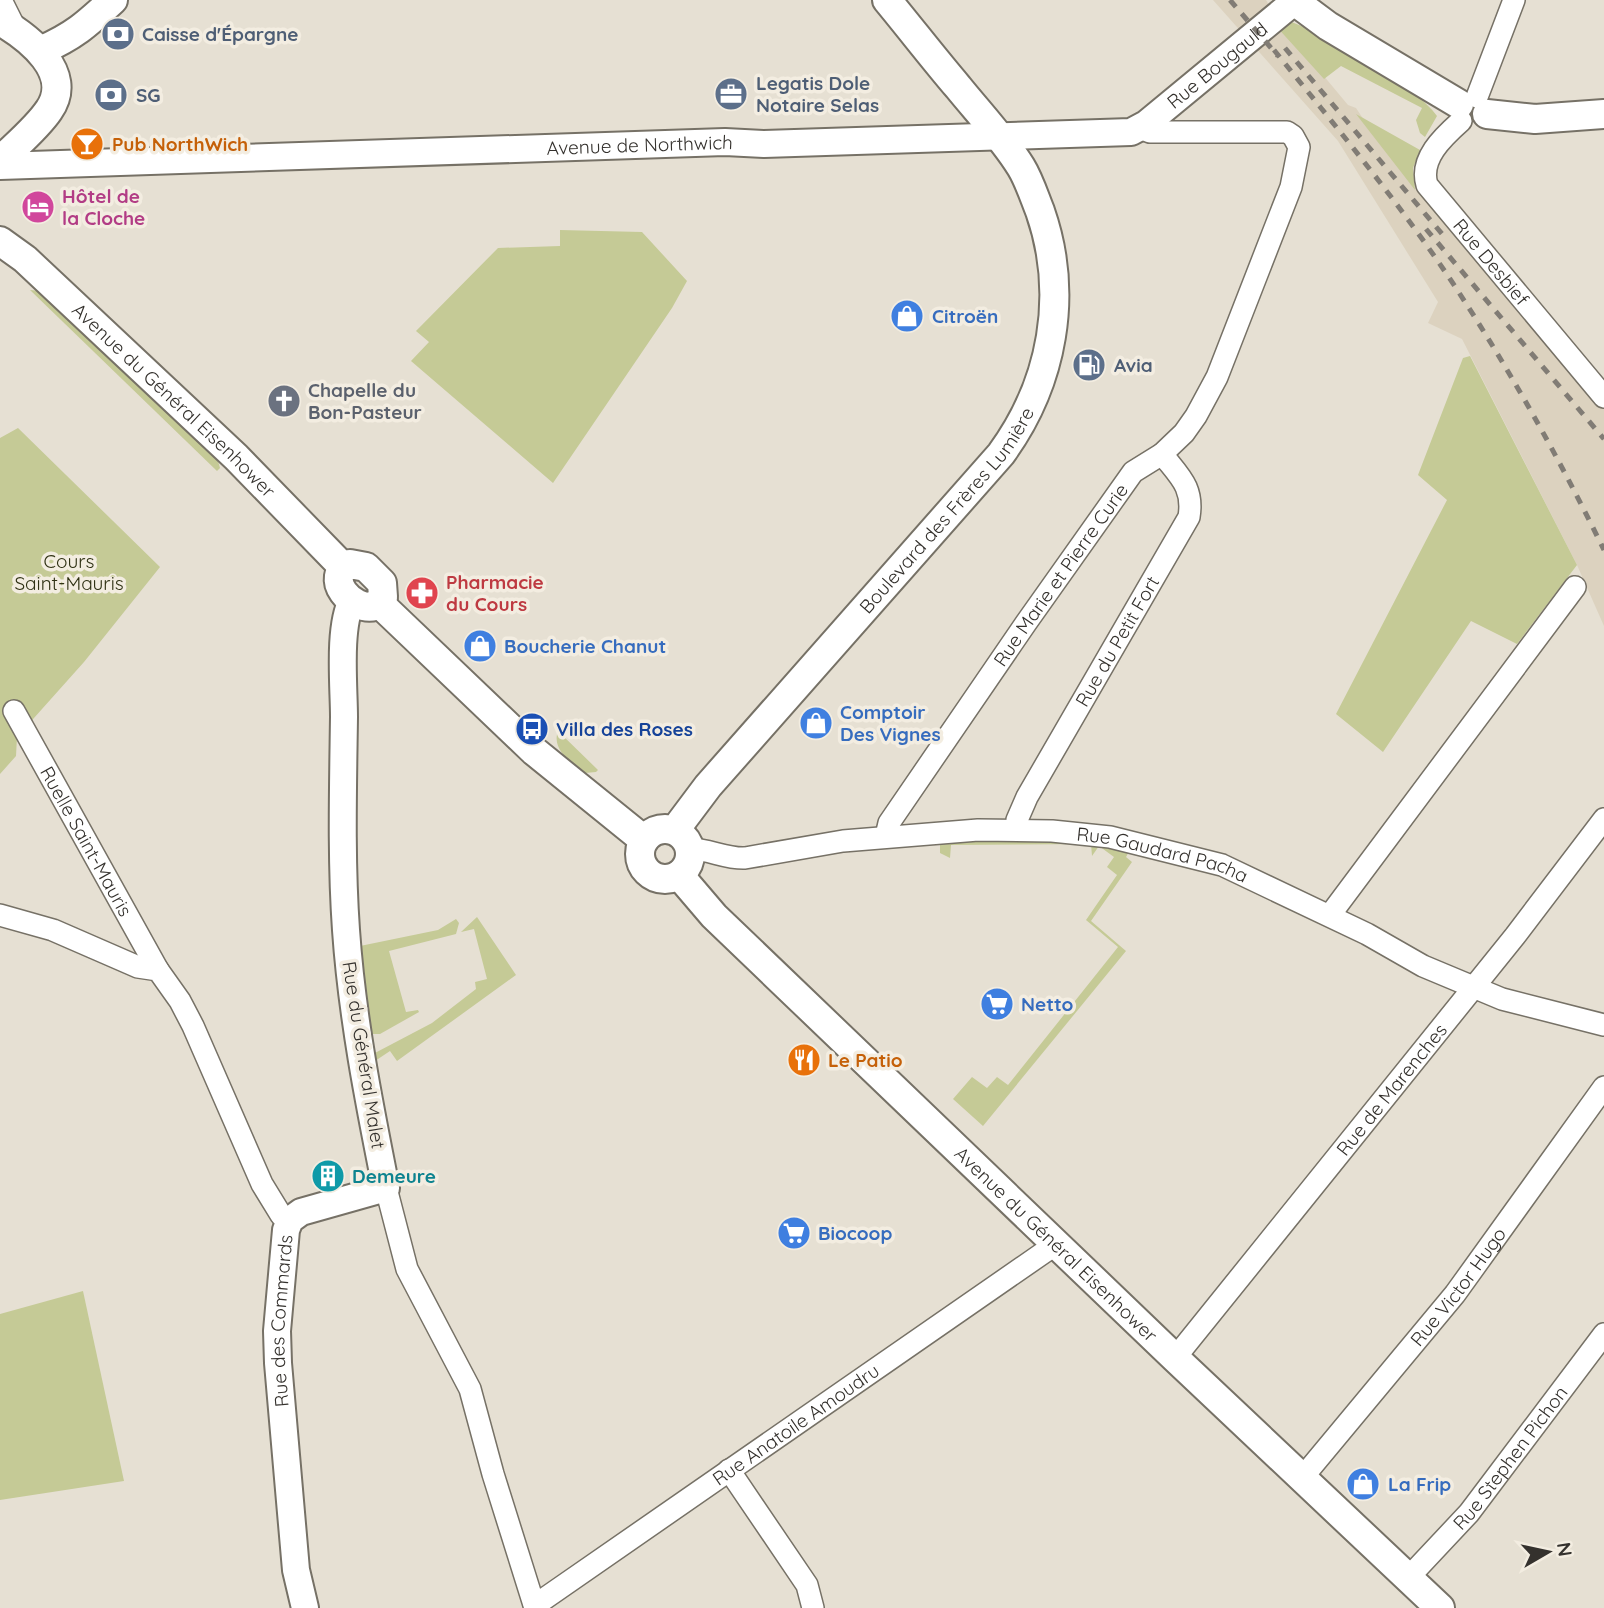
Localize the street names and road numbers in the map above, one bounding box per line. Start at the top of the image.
street label: Rue Bougauld [1162,17,1272,114]
street label: Avenue de Northwich [546,130,734,160]
street label: Rue Desbief [1448,214,1535,310]
street label: Avenue du Général Eisenhower [67,298,281,503]
street label: Boulevard des Frères Lumière [854,403,1039,618]
street label: Rue Marie et Pierre Curie [988,479,1133,671]
street label: Rue du Petit Fort [1070,572,1164,711]
street label: Ruelle Saint-Mauris [35,762,138,921]
street label: Rue Gaudard Pacha [1076,822,1252,888]
street label: Rue du Général Malet [337,960,391,1150]
street label: Rue de Marenches [1331,1018,1452,1160]
street label: Avenue du Général Eisenhower [950,1141,1163,1347]
street label: Rue Victor Hugo [1405,1223,1511,1351]
street label: Rue des Commards [265,1234,298,1408]
street label: Rue Anatoile Amoudru [708,1358,884,1491]
street label: Rue Stephen Pichon [1448,1381,1573,1535]

